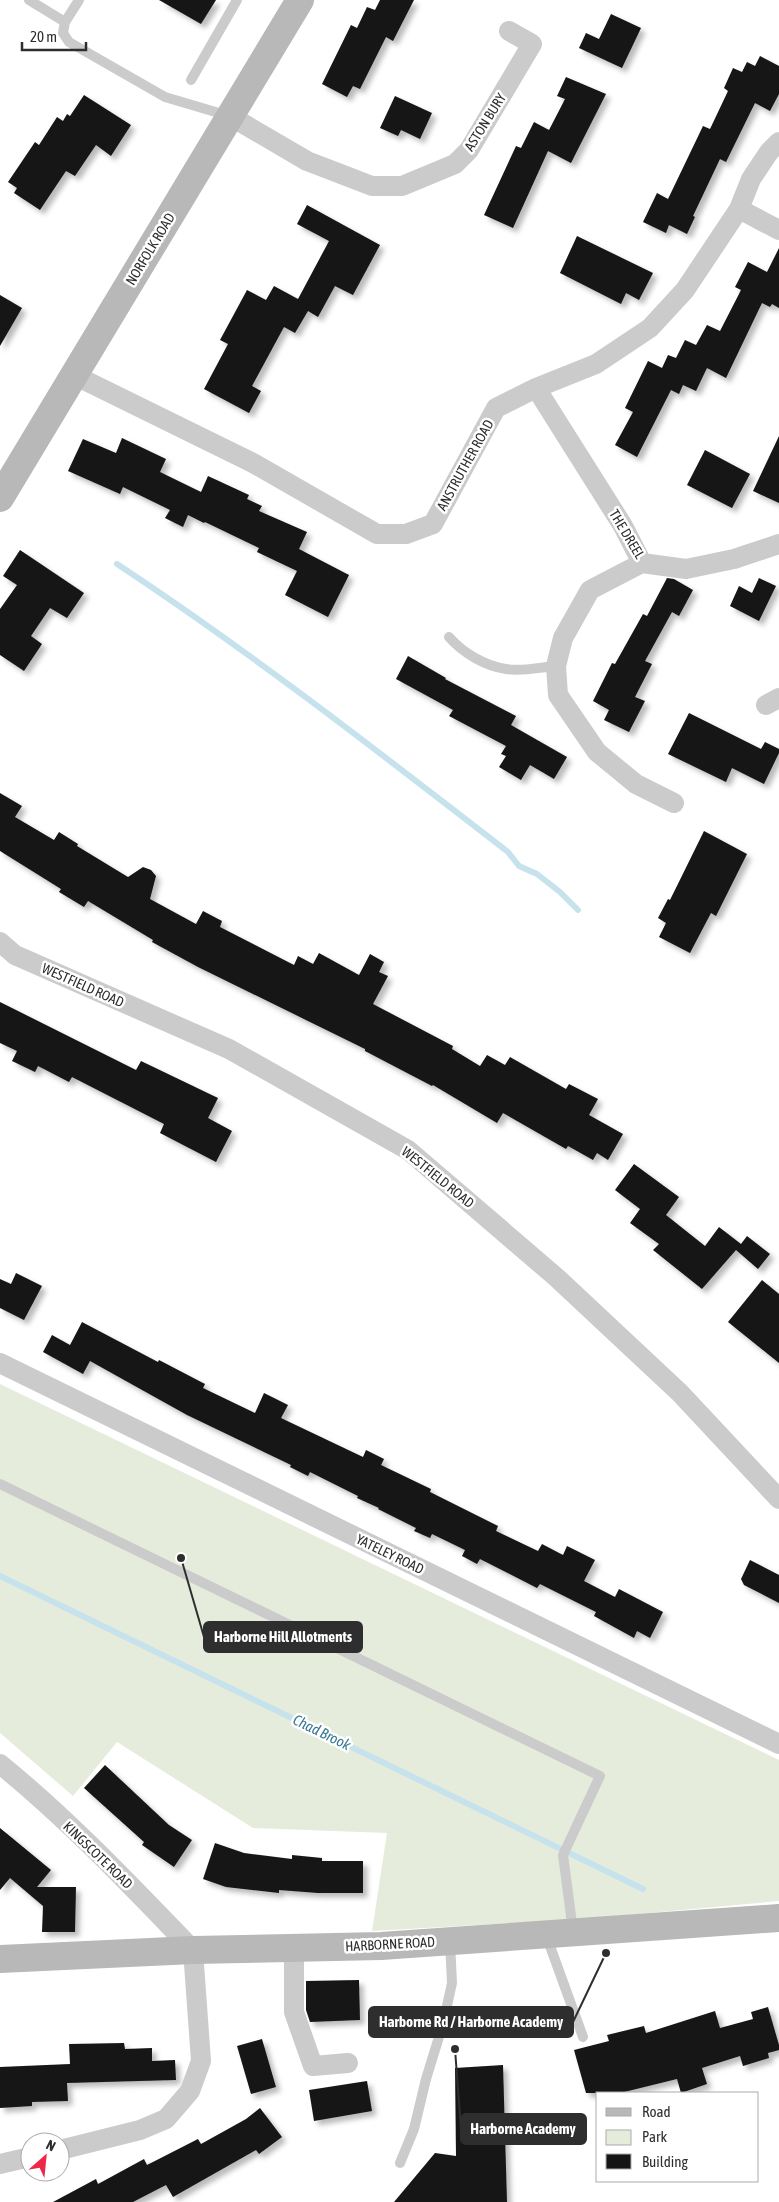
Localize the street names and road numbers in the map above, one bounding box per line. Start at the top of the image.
street label: ASTON BURY [461,90,509,154]
street label: NORFOLK ROAD [122,210,178,288]
street label: ANSTRUTHER ROAD [433,417,497,513]
street label: THE DREEL [606,507,648,562]
street label: WESTFIELD ROAD [39,960,127,1010]
street label: WESTFIELD ROAD [399,1143,477,1211]
street label: YATELEY ROAD [354,1531,427,1577]
street label: KINGSCOTE ROAD [60,1818,136,1892]
street label: HARBORNE ROAD [345,1934,435,1954]

